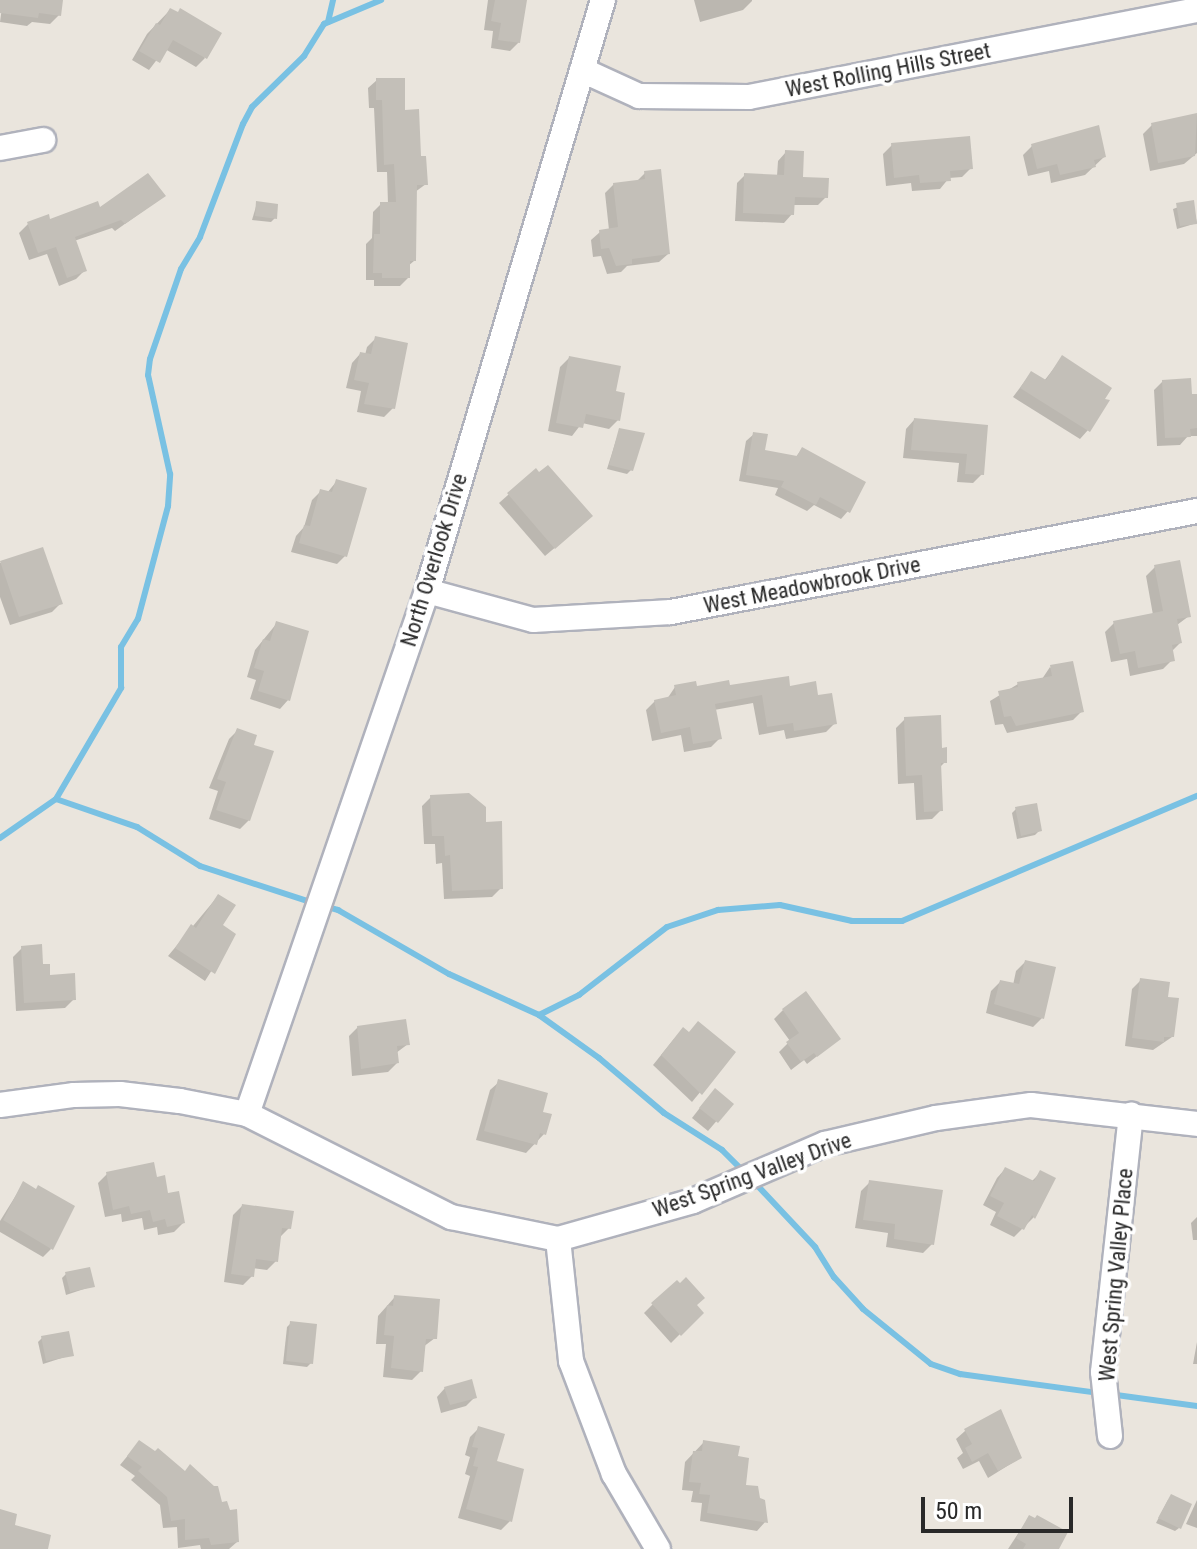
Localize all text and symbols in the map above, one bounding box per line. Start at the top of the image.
street label: West Rolling Hills Street [783,37,993,103]
street label: North Overlook Drive [395,470,473,650]
street label: West Meadowbrook Drive [701,551,923,619]
street label: West Spring Valley Drive [649,1127,855,1223]
street label: West Spring Valley Place [1094,1167,1138,1383]
scale bar [925,1481,1077,1531]
text: 50 m [935,1497,982,1525]

